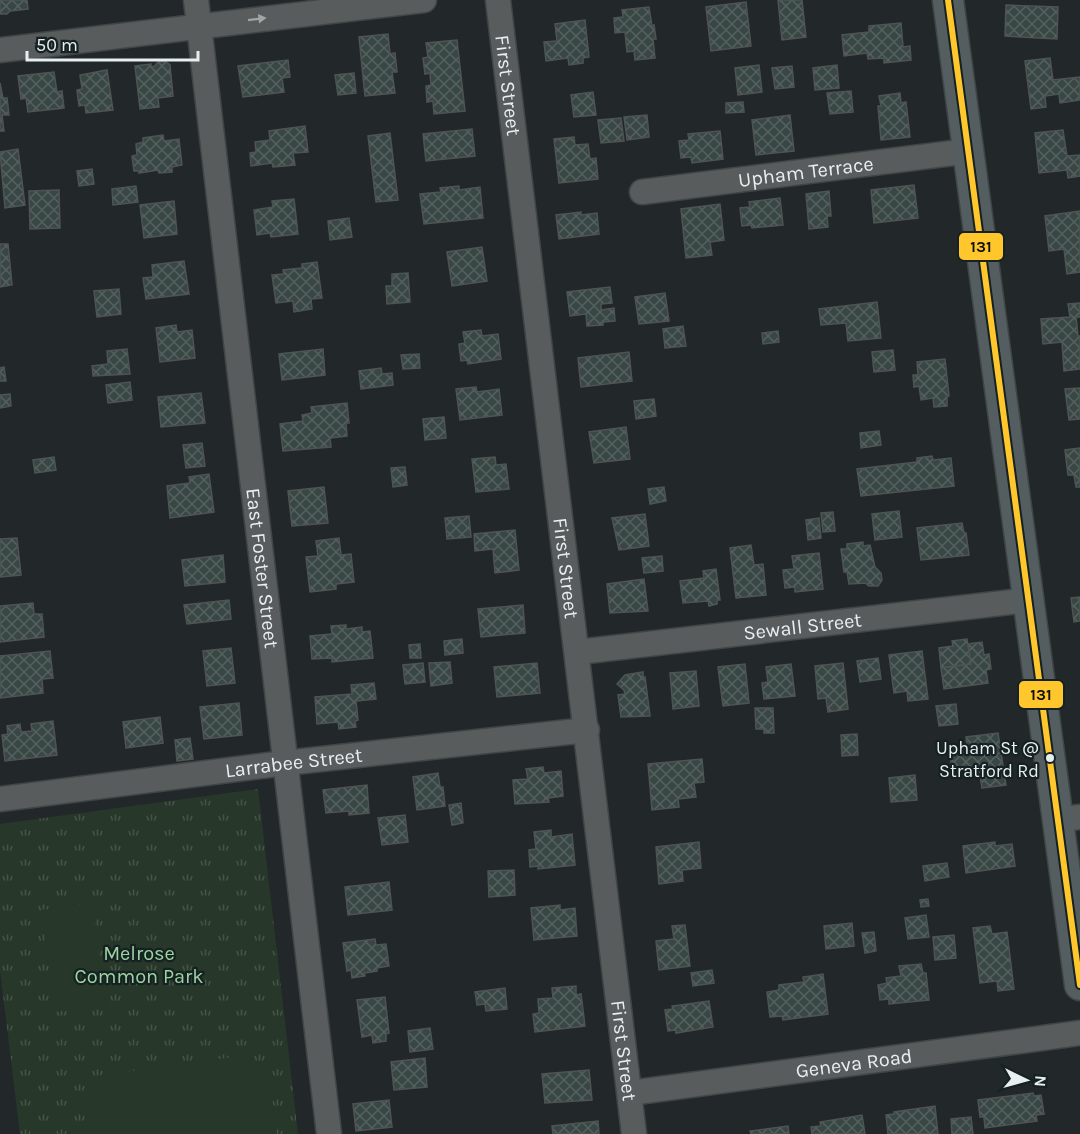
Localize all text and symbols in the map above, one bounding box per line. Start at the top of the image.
one-way arrow [248,15,267,24]
scale bar [27,24,198,62]
text: 50 m [36,34,78,56]
street label: First Street [491,34,526,138]
street label: Upham Terrace [737,152,875,191]
line badge: 131 [958,232,1004,261]
text: 131 [970,237,992,256]
street label: East Foster Street [242,487,283,650]
street label: First Street [549,516,584,620]
street label: Sewall Street [742,608,863,644]
line badge: 131 [1018,680,1064,709]
text: 131 [1030,685,1052,704]
place label: Upham St @ Stratford Rd [936,737,1039,782]
street label: Larrabee Street [224,743,364,782]
marker: Upham St @ Stratford Rd [1044,752,1056,764]
park label: Melrose Common Park [75,942,203,988]
street label: First Street [607,999,641,1103]
street label: Geneva Road [794,1044,914,1082]
north arrow [996,1050,1056,1110]
text: N [1030,1075,1050,1088]

